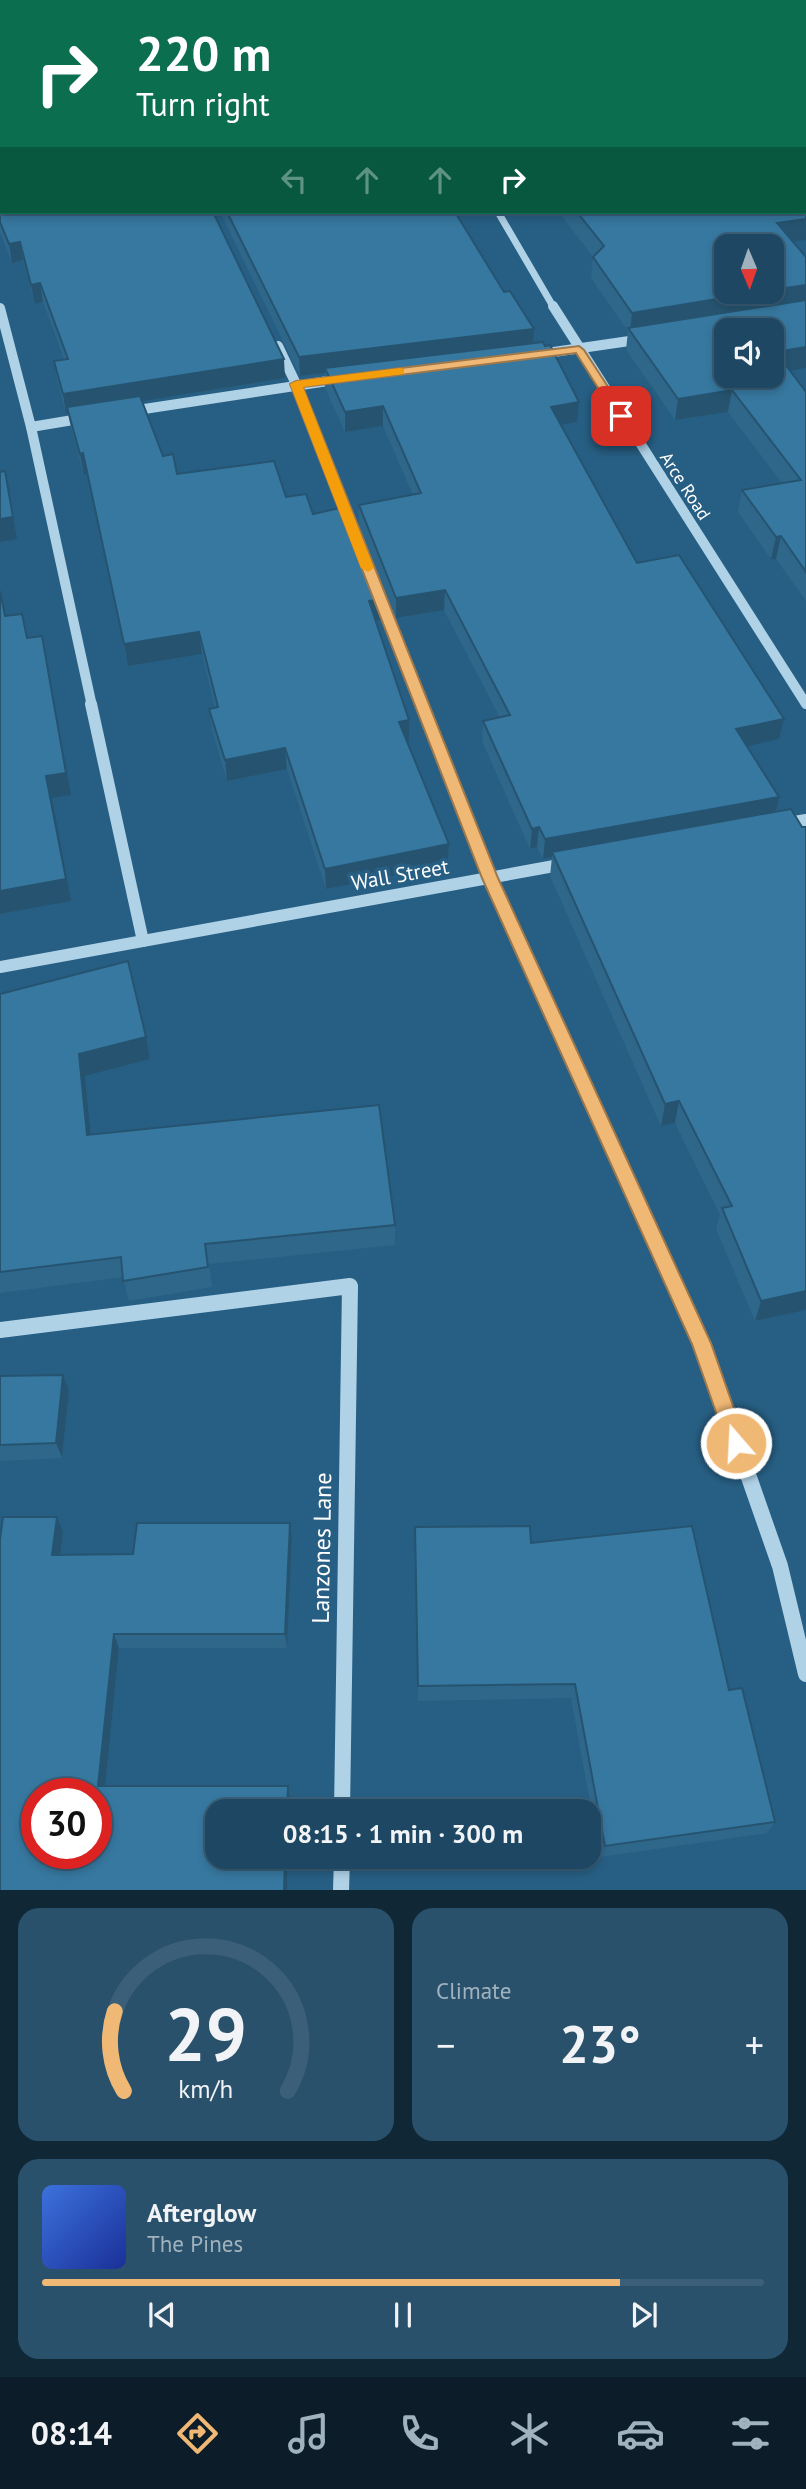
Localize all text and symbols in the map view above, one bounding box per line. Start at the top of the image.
text: 220 m [136,21,271,85]
icon: right [21,28,112,119]
text: Turn right [136,83,270,125]
icon: left [275,161,313,199]
icon: ahead [348,161,386,199]
icon: ahead [421,161,459,199]
icon: right [494,161,532,199]
north arrow [714,234,784,304]
map controls [714,234,784,388]
button: sound [714,318,784,388]
pin [591,386,651,446]
icon: arrive [602,397,640,435]
street label: Arce Road [655,447,716,524]
street label: Wall Street [349,853,451,896]
position arrow [699,1406,773,1480]
street label: Lanzones Lane [305,1472,338,1624]
speed limit sign: 30 [21,1778,112,1869]
text: 08:15 · 1 min · 300 m [283,1817,523,1850]
text: Climate [436,1976,511,2005]
text: 29 [165,1987,247,2081]
text: 23° [559,2010,641,2077]
text: − [436,2020,455,2069]
text: + [745,2020,764,2069]
text: km/h [179,2072,233,2104]
text: Afterglow [147,2196,256,2229]
text: The Pines [147,2229,243,2258]
icon: previous [143,2296,181,2334]
icon: pause [384,2296,422,2334]
icon: next [625,2296,663,2334]
icon: directions [173,2409,222,2458]
icon: music [284,2409,333,2458]
icon: phone [395,2409,444,2458]
icon: climate [505,2409,554,2458]
icon: car [616,2409,665,2458]
icon: filters [726,2409,775,2458]
text: 08:14 [31,2412,112,2454]

